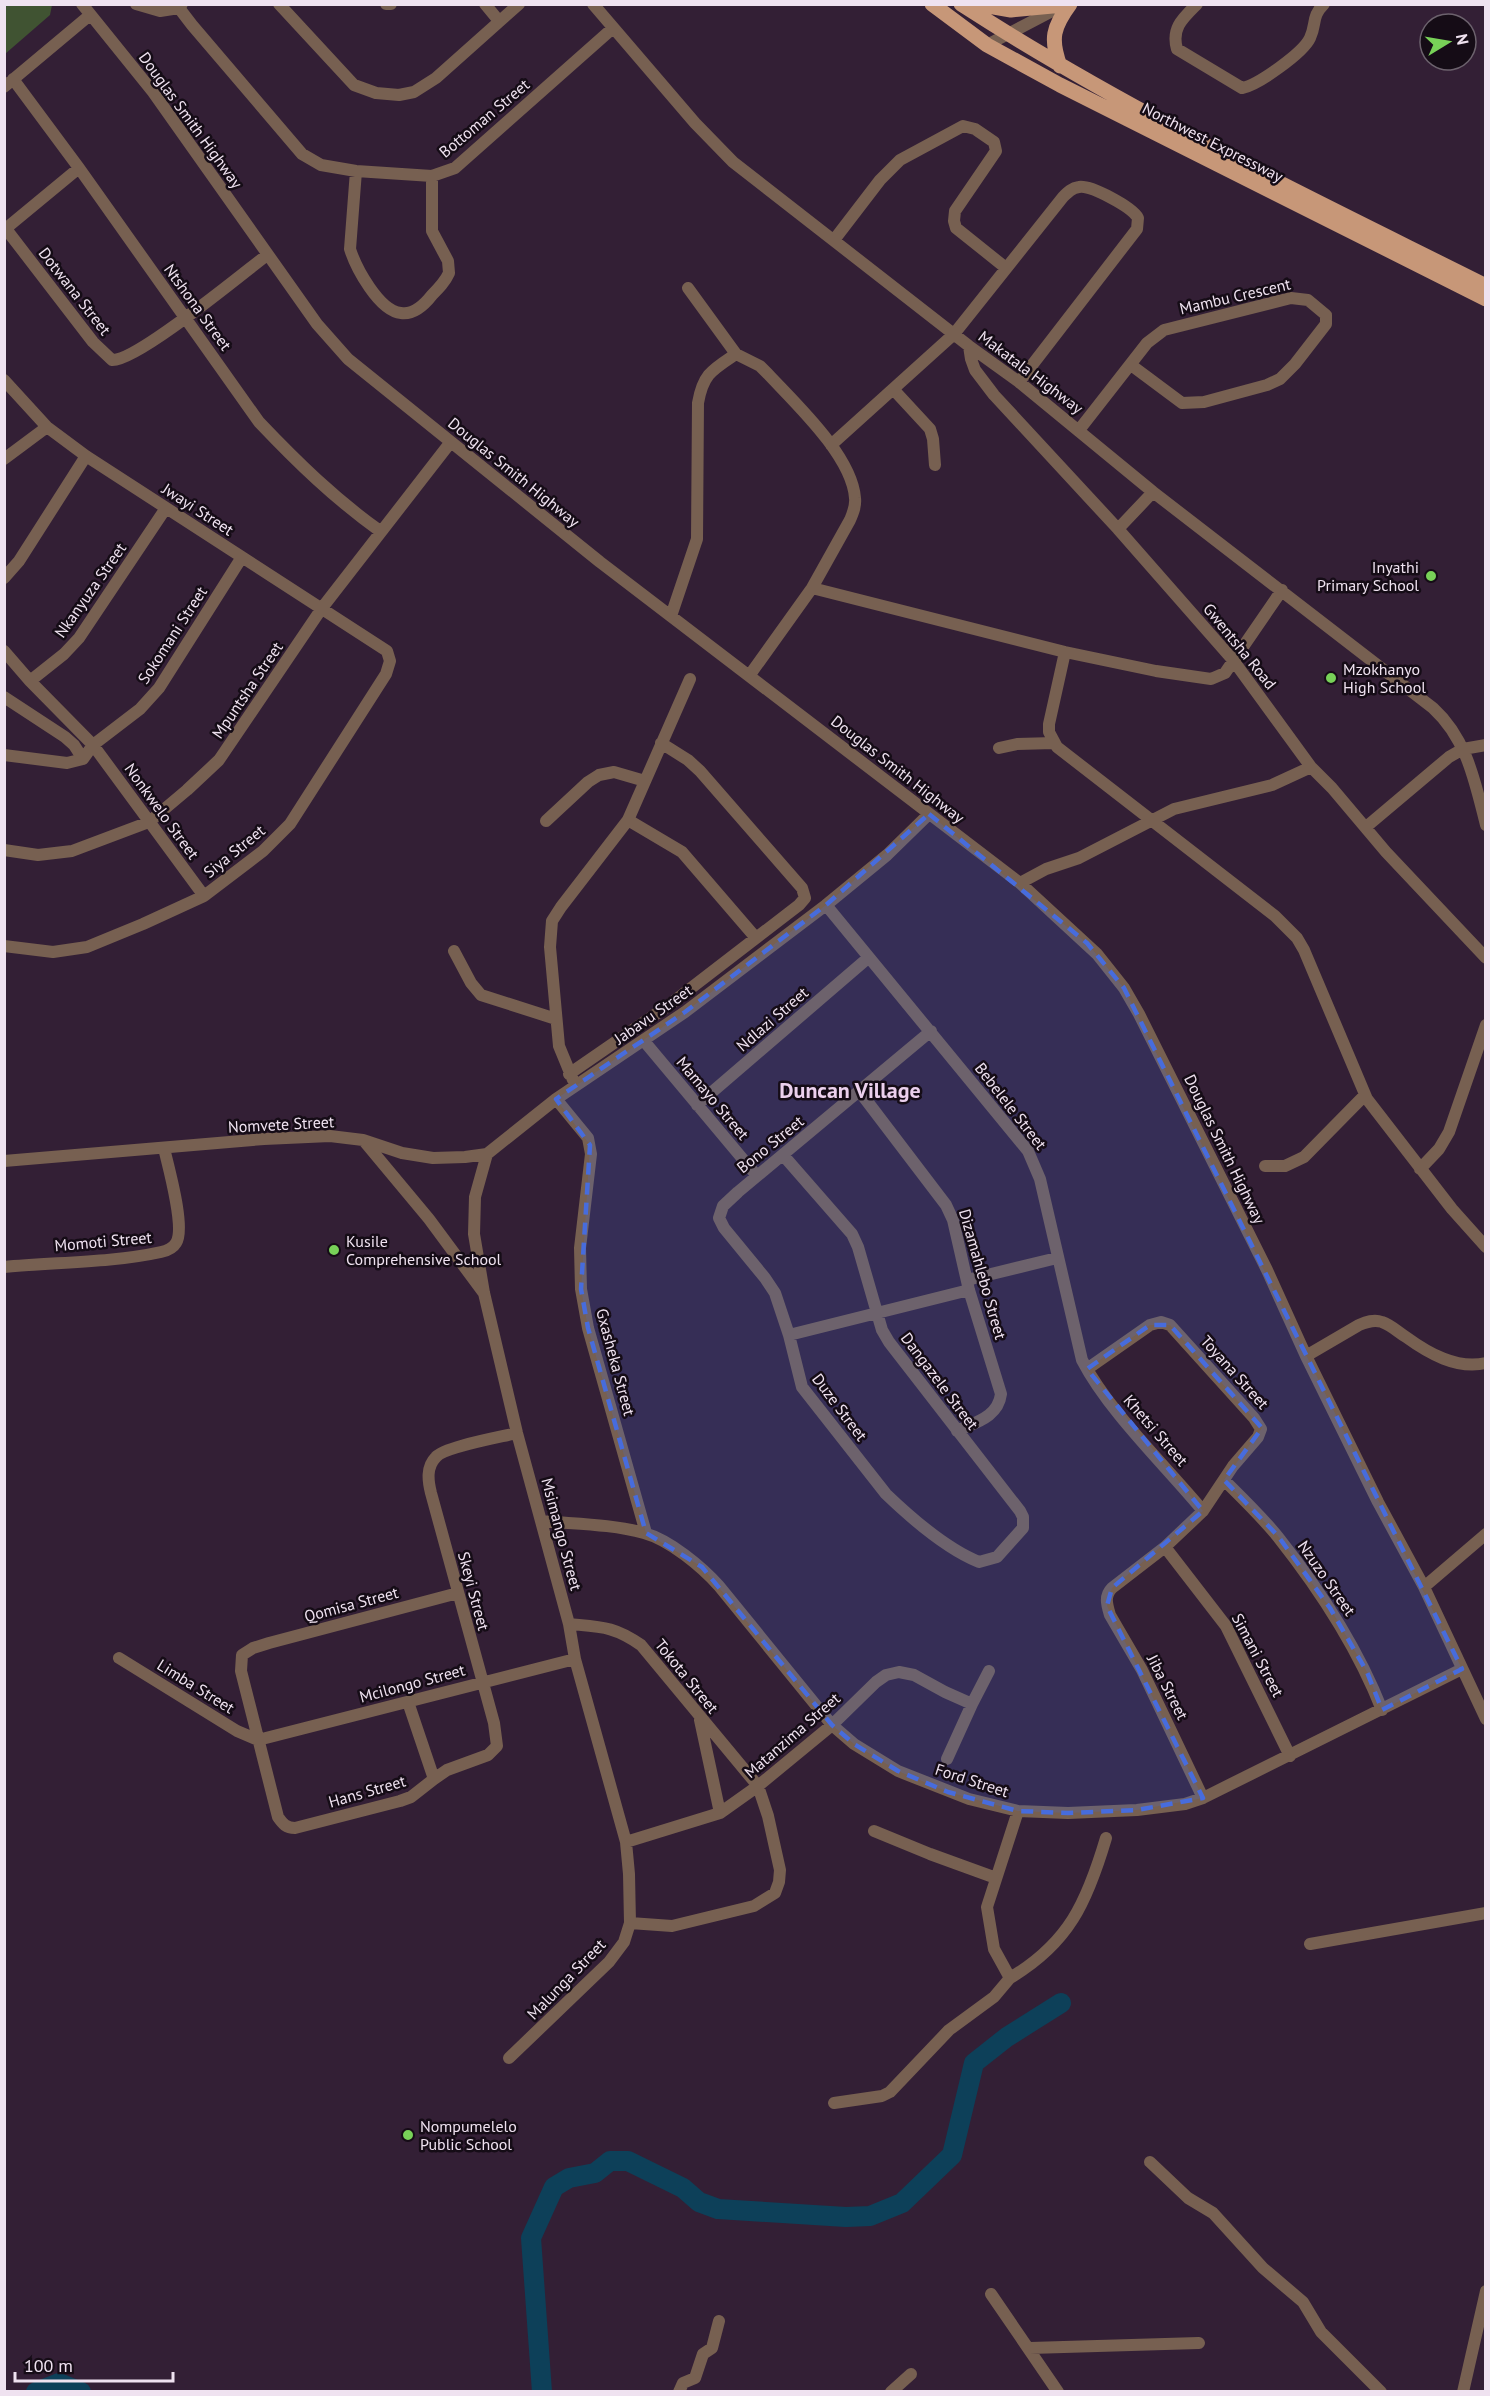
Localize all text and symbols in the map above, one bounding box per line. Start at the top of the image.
north arrow [1418,12,1478,72]
text: N [1452,32,1474,46]
street label: Douglas Smith Highway [135,48,247,193]
street label: Bottoman Street [435,74,534,162]
street label: Northwest Expressway [1139,98,1287,186]
street label: Dotwana Street [34,243,116,339]
street label: Ntshona Street [160,260,236,355]
street label: Mambu Crescent [1177,273,1293,319]
street label: Makatala Highway [975,326,1088,418]
street label: Douglas Smith Highway [444,413,584,532]
street label: Jwayi Street [158,478,238,540]
street label: Nkanyuza Street [50,538,130,641]
place label: Inyathi Primary School [1317,557,1419,595]
marker: Inyathi Primary School [1424,569,1438,583]
street label: Sokomani Street [133,582,211,688]
street label: Gwentsha Road [1199,599,1281,693]
street label: Mpuntsha Street [207,637,287,742]
place label: Mzokhanyo High School [1343,659,1426,697]
marker: Mzokhanyo High School [1324,671,1338,685]
street label: Douglas Smith Highway [827,711,969,828]
street label: Nonkwelo Street [120,759,204,863]
street label: Siya Street [199,820,269,882]
street label: Jabavu Street [609,979,696,1049]
street label: Ndlazi Street [732,982,812,1056]
street label: Mamayo Street [672,1052,754,1144]
street label: Bebelele Street [971,1058,1052,1154]
street label: Douglas Smith Highway [1180,1071,1270,1227]
district label: Duncan Village [779,1076,921,1104]
street label: Nomvete Street [227,1111,335,1137]
street label: Bono Street [732,1111,808,1177]
street label: Dizamahlebo Street [955,1207,1011,1342]
street label: Momoti Street [53,1227,153,1255]
place label: Kusile Comprehensive School [346,1231,502,1269]
marker: Kusile Comprehensive School [327,1243,341,1257]
street label: Gxasheka Street [592,1306,640,1418]
street label: Dangazele Street [897,1328,983,1434]
street label: Toyana Street [1197,1331,1274,1413]
street label: Duze Street [808,1369,872,1445]
street label: Khetsi Street [1120,1390,1193,1470]
street label: Msimango Street [537,1476,587,1593]
street label: Nzuzo Street [1294,1537,1361,1620]
street label: Skeyi Street [454,1549,494,1633]
street label: Qomisa Street [302,1582,401,1626]
street label: Simani Street [1228,1610,1289,1701]
street label: Tokota Street [651,1635,723,1718]
street label: Jiba Street [1143,1650,1193,1724]
street label: Limba Street [154,1654,239,1718]
street label: Mcilongo Street [357,1659,468,1707]
street label: Matanzima Street [740,1688,844,1782]
street label: Ford Street [933,1759,1012,1801]
street label: Hans Street [326,1770,408,1812]
street label: Malunga Street [523,1934,610,2023]
place label: Nompumelelo Public School [420,2116,517,2154]
marker: Nompumelelo Public School [401,2128,415,2142]
scale bar [15,2345,172,2383]
text: 100 m [24,2354,73,2377]

